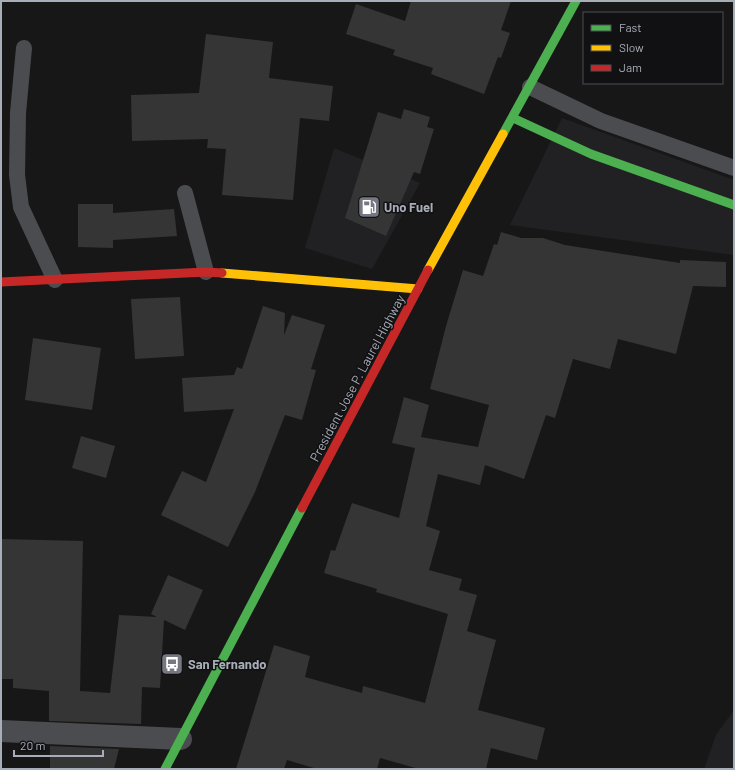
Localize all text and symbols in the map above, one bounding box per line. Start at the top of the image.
legend [583,12,723,84]
text: Fast [619,20,642,34]
text: Slow [619,40,644,54]
text: Jam [619,60,642,74]
fuel station icon: Uno Fuel [356,194,382,220]
place label: Uno Fuel [384,199,433,215]
street label: President Jose P. Laurel Highway [306,292,408,464]
bus stop icon: San Fernando [159,651,185,677]
place label: San Fernando [188,656,266,672]
scale bar [14,732,103,758]
text: 20 m [20,738,46,752]

